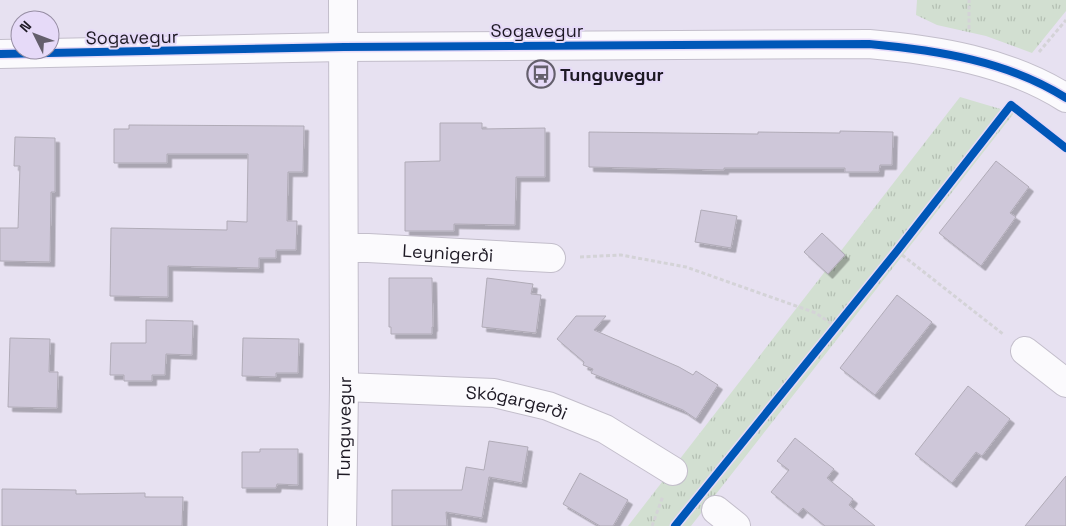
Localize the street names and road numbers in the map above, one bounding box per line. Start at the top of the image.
street label: Sogavegur [491,19,584,42]
street label: Sogavegur [85,25,179,49]
street label: Leynigerði [402,238,494,266]
street label: Tunguvegur [331,376,356,480]
street label: Skógargerði [465,380,571,424]

